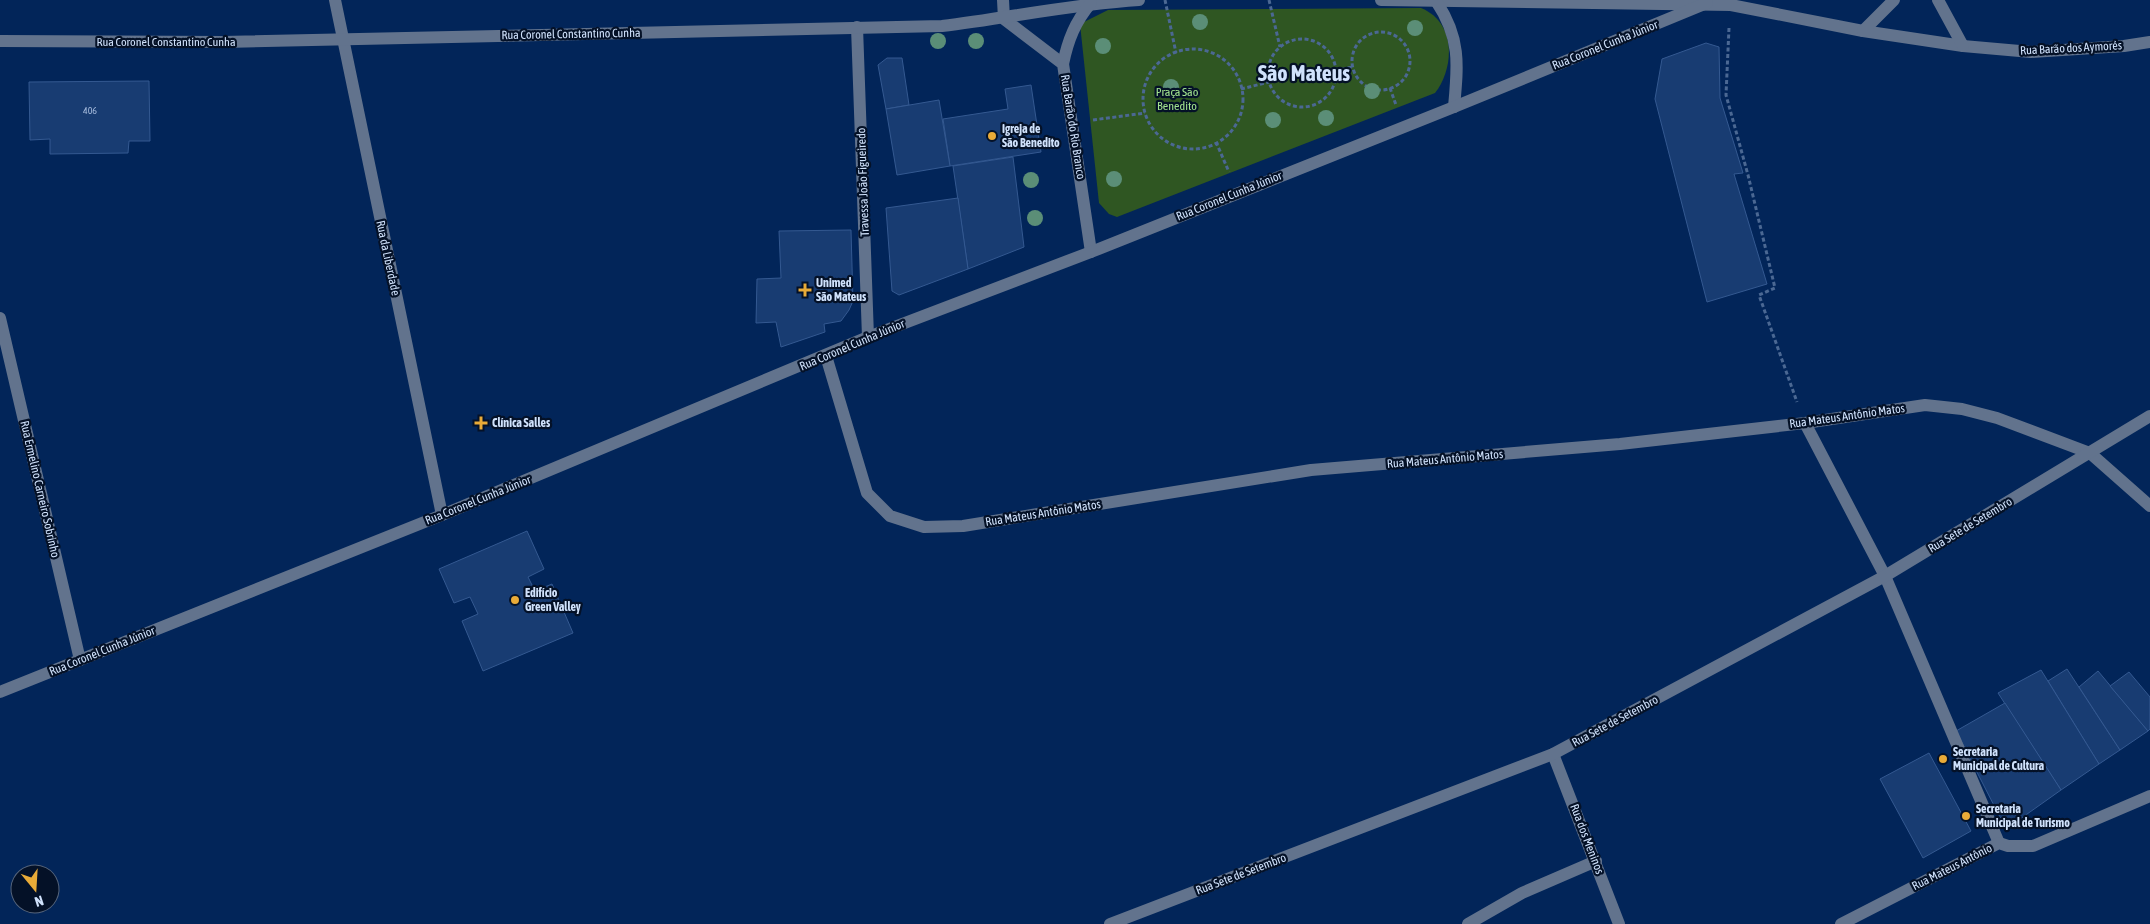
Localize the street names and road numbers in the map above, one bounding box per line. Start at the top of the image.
street label: Rua Coronel Cunha Júnior [1550,17,1660,73]
street label: Rua Coronel Constantino Cunha [501,26,641,42]
street label: Rua Coronel Constantino Cunha [96,35,236,49]
street label: Rua Barão dos Aymorés [2020,38,2122,58]
street label: Rua Barão do Rio Branco [1058,74,1088,181]
street label: Travessa João Figueiredo [854,127,872,237]
street label: Rua Coronel Cunha Júnior [1174,168,1284,224]
street label: Rua da Liberdade [373,219,403,297]
street label: Rua Coronel Cunha Júnior [797,316,907,373]
street label: Rua Mateus Antônio Matos [1788,401,1906,431]
street label: Rua Ermelino Carneiro Sobrinho [17,419,63,559]
street label: Rua Mateus Antônio Matos [1386,447,1504,471]
street label: Rua Coronel Cunha Júnior [423,472,533,528]
street label: Rua Sete de Setembro [1925,494,2015,556]
street label: Rua Mateus Antônio Matos [984,497,1102,529]
street label: Rua Coronel Cunha Júnior [47,623,157,679]
street label: Rua Sete de Setembro [1570,692,1661,750]
street label: Rua dos Meninos [1567,802,1607,876]
street label: Rua Mateus Antônio [1910,841,1995,893]
street label: Rua Sete de Setembro [1194,850,1288,898]

